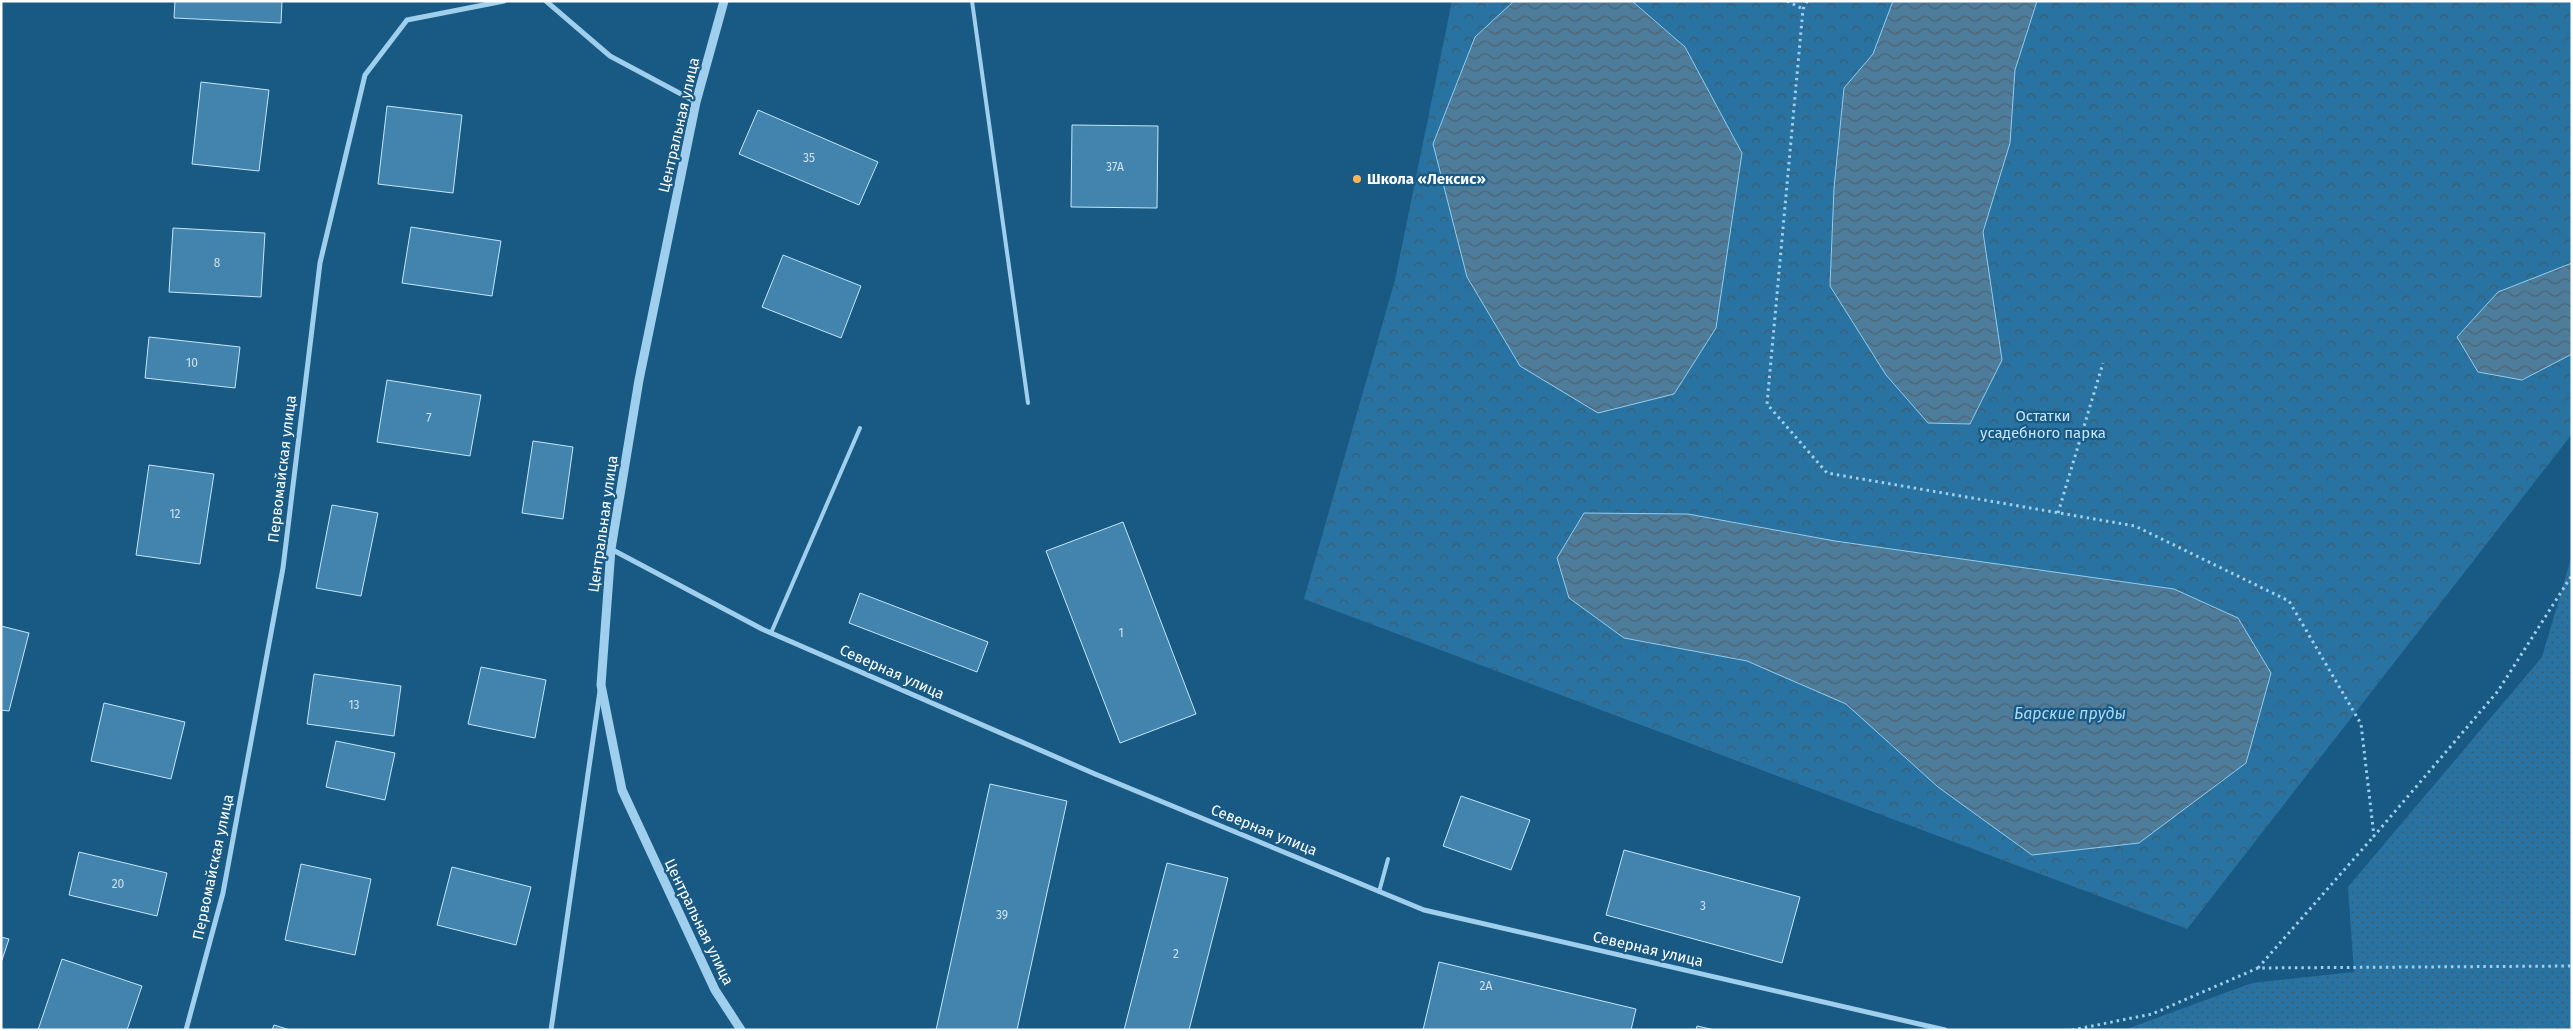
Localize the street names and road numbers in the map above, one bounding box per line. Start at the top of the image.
street label: Центральная улица [655,56,703,194]
street label: Первомайская улица [264,394,300,544]
street label: Центральная улица [584,454,622,594]
street label: Северная улица [837,641,947,703]
street label: Первомайская улица [189,792,237,942]
street label: Северная улица [1208,801,1320,859]
street label: Центральная улица [661,856,737,988]
street label: Северная улица [1591,928,1705,970]

